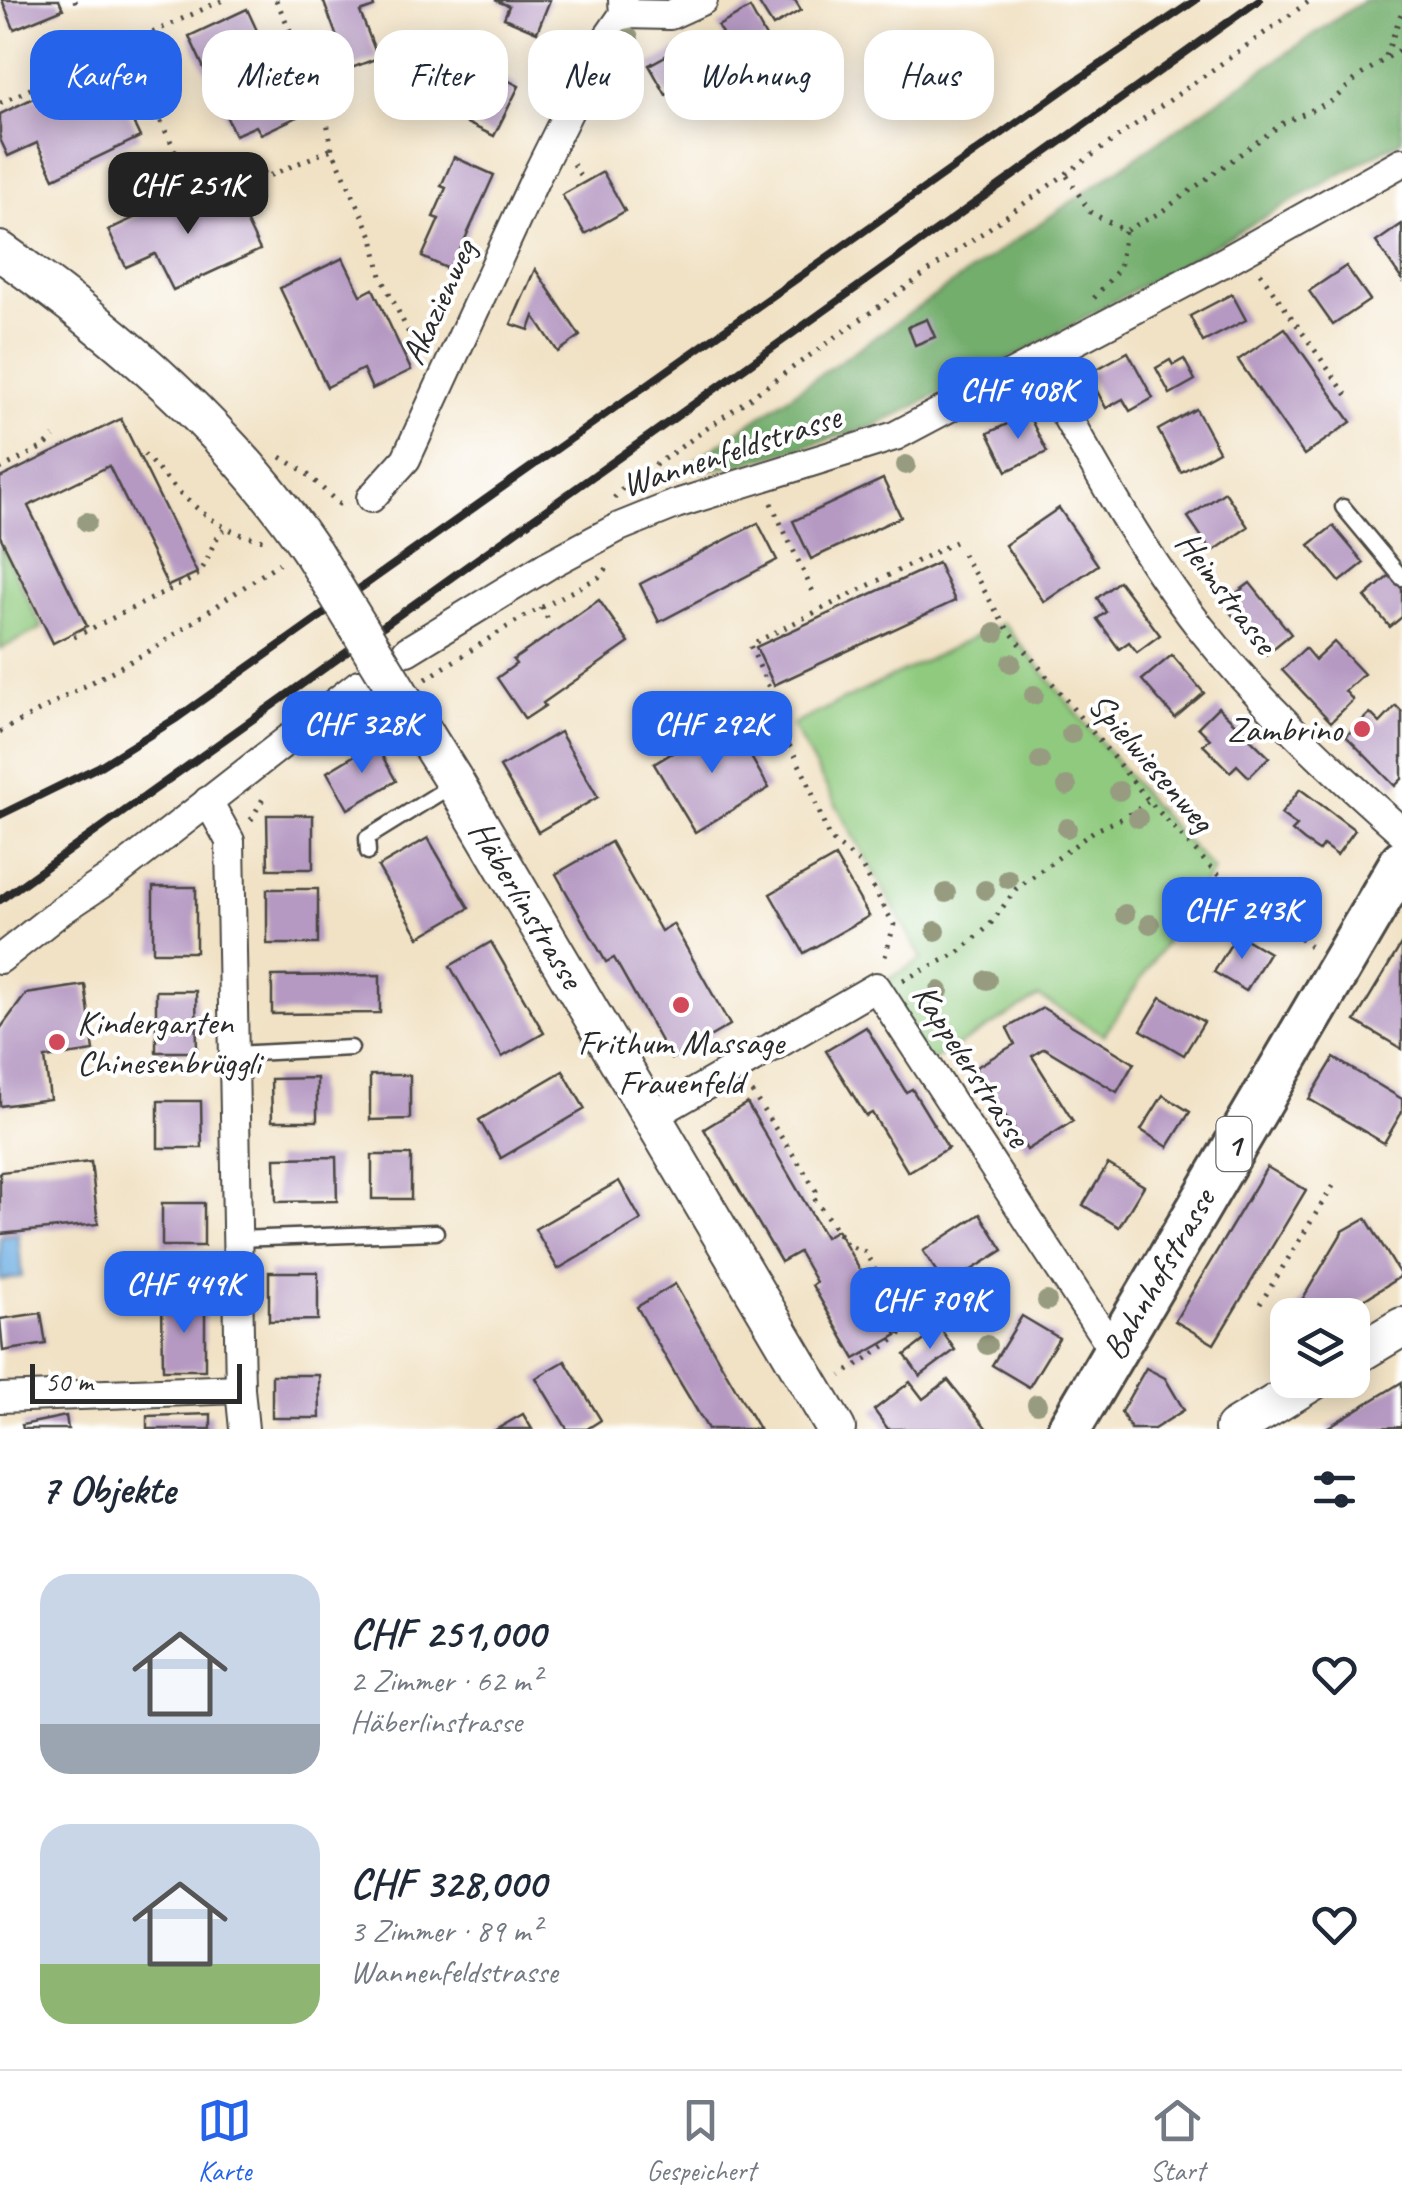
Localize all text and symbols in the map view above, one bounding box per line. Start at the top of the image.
chip: Kaufen [30,30,182,120]
chip: Mieten [202,30,354,120]
chip: Filter [374,30,508,120]
chip: Neu [528,30,644,120]
chip: Wohnung [664,30,844,120]
chip: Haus [864,30,994,120]
pin: CHF 251K [85,152,291,237]
text: CHF 251K [130,164,246,205]
street label: Akazienweg [390,230,488,372]
pin: CHF 408K [915,357,1121,442]
text: CHF 408K [960,369,1076,410]
street label: Wannenfeldstrasse [616,393,849,507]
street label: Heimstrasse [1166,522,1289,665]
street label: Spielwiesenweg [1079,683,1226,843]
pin: CHF 328K [259,691,465,776]
pin: CHF 292K [609,691,815,776]
text: CHF 328K [304,703,420,744]
text: CHF 292K [654,703,770,744]
place label: Zambrino [1227,707,1344,752]
marker: Zambrino [1351,718,1373,740]
street label: Häberlinstrasse [459,812,596,999]
pin: CHF 243K [1139,877,1345,962]
text: CHF 243K [1184,889,1300,930]
street label: Kappelerstrasse [902,975,1042,1158]
marker: Frithum Massage Frauenfeld [670,994,692,1016]
place label: Kindergarten Chinesenbrüggli [77,1000,265,1085]
place label: Frithum Massage Frauenfeld [578,1020,787,1105]
marker: Kindergarten Chinesenbrüggli [46,1031,68,1053]
road number: 1 [1216,1117,1252,1171]
street label: Bahnhofstrasse [1092,1179,1227,1368]
pin: CHF 449K [81,1251,287,1336]
text: CHF 449K [126,1263,242,1304]
pin: CHF 709K [827,1267,1033,1352]
text: CHF 709K [872,1279,988,1320]
map controls [1270,1298,1370,1398]
button: layers [1270,1298,1370,1398]
scale bar [30,1359,242,1404]
text: 50 m [45,1364,93,1399]
icon: filters [1307,1462,1362,1517]
text: 7 Objekte [40,1463,175,1516]
text: CHF 251,000 [350,1607,545,1660]
icon: home [120,1614,240,1734]
icon: heart [1307,1647,1362,1702]
text: 2 Zimmer · 62 m² [350,1660,540,1701]
text: Häberlinstrasse [350,1701,522,1742]
text: CHF 328,000 [350,1857,546,1910]
icon: home [120,1864,240,1984]
icon: heart [1307,1897,1362,1952]
text: 3 Zimmer · 89 m² [350,1910,540,1951]
text: Wannenfeldstrasse [350,1951,558,1992]
tab: Karte [197,2093,252,2188]
tab: Gespeichert [646,2093,756,2188]
tab: Start [1150,2093,1205,2188]

